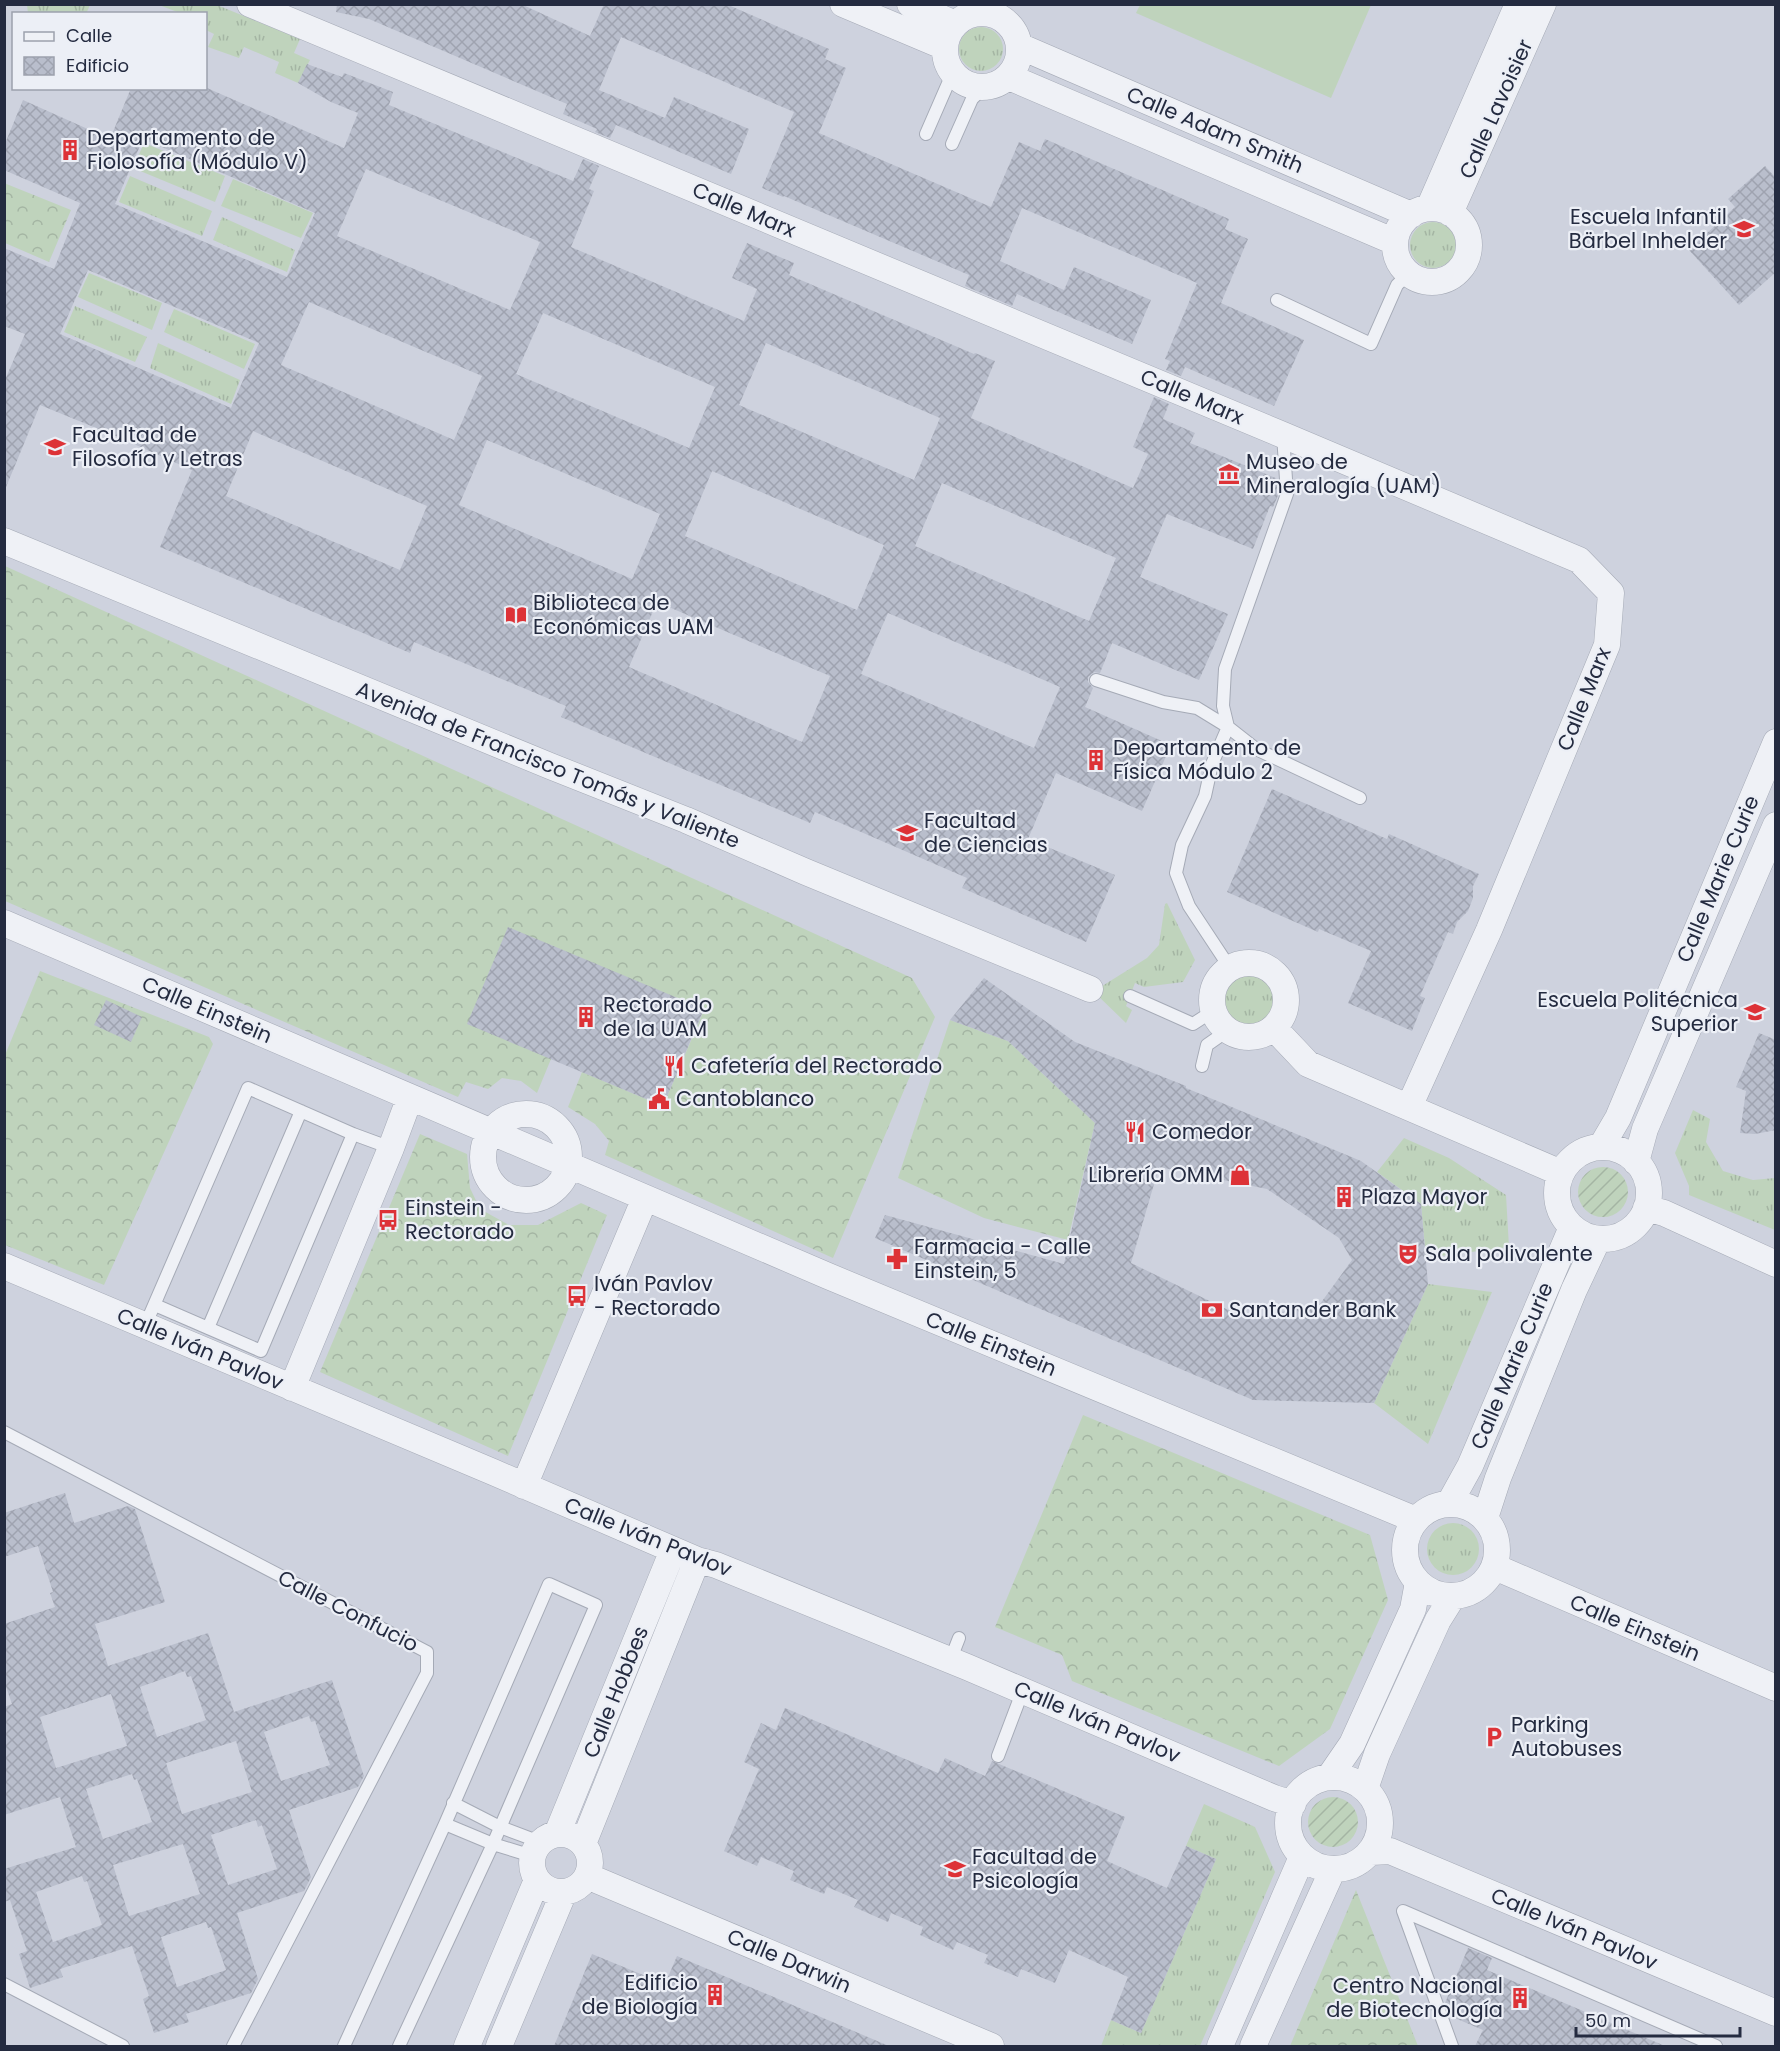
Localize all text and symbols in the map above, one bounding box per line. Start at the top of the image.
legend [12,12,207,90]
text: Calle [66,23,112,48]
street label: Calle Lavoisier [1452,34,1539,183]
text: Edificio [66,53,129,78]
street label: Calle Adam Smith [1122,79,1308,180]
place label: Departamento de Fiolosofía (Módulo V) [87,123,308,176]
building icon: Departamento de Fiolosofía (Módulo V) [58,138,82,162]
street label: Calle Marx [688,175,800,244]
place label: Escuela Infantil Bärbel Inhelder [1569,202,1727,255]
school or university icon: Escuela Infantil Bärbel Inhelder [1732,217,1756,241]
street label: Calle Marx [1136,362,1248,431]
place label: Facultad de Filosofía y Letras [72,420,243,473]
school or university icon: Facultad de Filosofía y Letras [43,435,67,459]
place label: Museo de Mineralogía (UAM) [1246,447,1441,500]
museum icon: Museo de Mineralogía (UAM) [1217,462,1241,486]
place label: Biblioteca de Económicas UAM [533,588,714,641]
library icon: Biblioteca de Económicas UAM [504,603,528,627]
street label: Calle Marx [1550,643,1617,755]
street label: Avenida de Francisco Tomás y Valiente [352,674,744,855]
place label: Departamento de Física Módulo 2 [1113,733,1301,786]
building icon: Departamento de Física Módulo 2 [1084,748,1108,772]
street label: Calle Marie Curie [1669,791,1766,967]
place label: Facultad de Ciencias [924,806,1048,859]
school or university icon: Facultad de Ciencias [895,821,919,845]
street label: Calle Einstein [138,969,277,1050]
place label: Escuela Politécnica Superior [1537,985,1738,1038]
place label: Rectorado de la UAM [603,990,712,1043]
school or university icon: Escuela Politécnica Superior [1743,1000,1767,1024]
building icon: Rectorado de la UAM [574,1005,598,1029]
place label: Cafetería del Rectorado [691,1051,942,1080]
restaurant icon: Cafetería del Rectorado [662,1054,686,1078]
place label: Cantoblanco [676,1084,814,1113]
public building icon: Cantoblanco [647,1087,671,1111]
place label: Comedor [1152,1117,1252,1146]
restaurant icon: Comedor [1123,1120,1147,1144]
place label: Librería OMM [1088,1160,1223,1189]
shop icon: Librería OMM [1228,1163,1252,1187]
place label: Plaza Mayor [1361,1182,1487,1211]
building icon: Plaza Mayor [1332,1185,1356,1209]
place label: Einstein - Rectorado [405,1193,514,1246]
bus stop icon: Einstein - Rectorado [376,1208,400,1232]
place label: Farmacia - Calle Einstein, 5 [914,1232,1091,1285]
place label: Sala polivalente [1425,1239,1593,1268]
theatre icon: Sala polivalente [1396,1242,1420,1266]
pharmacy icon: Farmacia - Calle Einstein, 5 [885,1247,909,1271]
place label: Iván Pavlov - Rectorado [594,1269,720,1322]
street label: Calle Marie Curie [1463,1278,1560,1454]
bus stop icon: Iván Pavlov - Rectorado [565,1284,589,1308]
place label: Santander Bank [1229,1295,1396,1324]
bank icon: Santander Bank [1200,1298,1224,1322]
street label: Calle Iván Pavlov [113,1300,288,1397]
street label: Calle Einstein [921,1304,1061,1383]
street label: Calle Iván Pavlov [560,1490,736,1583]
street label: Calle Confucio [273,1563,423,1658]
street label: Calle Einstein [1566,1587,1705,1668]
street label: Calle Hobbes [576,1622,655,1762]
street label: Calle Iván Pavlov [1010,1673,1185,1770]
place label: Parking Autobuses [1511,1710,1622,1763]
parking icon: Parking Autobuses [1482,1725,1506,1749]
place label: Facultad de Psicología [972,1842,1097,1895]
school or university icon: Facultad de Psicología [943,1857,967,1881]
street label: Calle Iván Pavlov [1487,1880,1662,1977]
street label: Calle Darwin [723,1921,856,2000]
place label: Edificio de Biología [582,1968,698,2021]
place label: Centro Nacional de Biotecnología [1326,1971,1503,2024]
building icon: Edificio de Biología [703,1983,727,2007]
building icon: Centro Nacional de Biotecnología [1508,1986,1532,2010]
scale bar [1576,2000,1740,2038]
text: 50 m [1585,2008,1631,2033]

